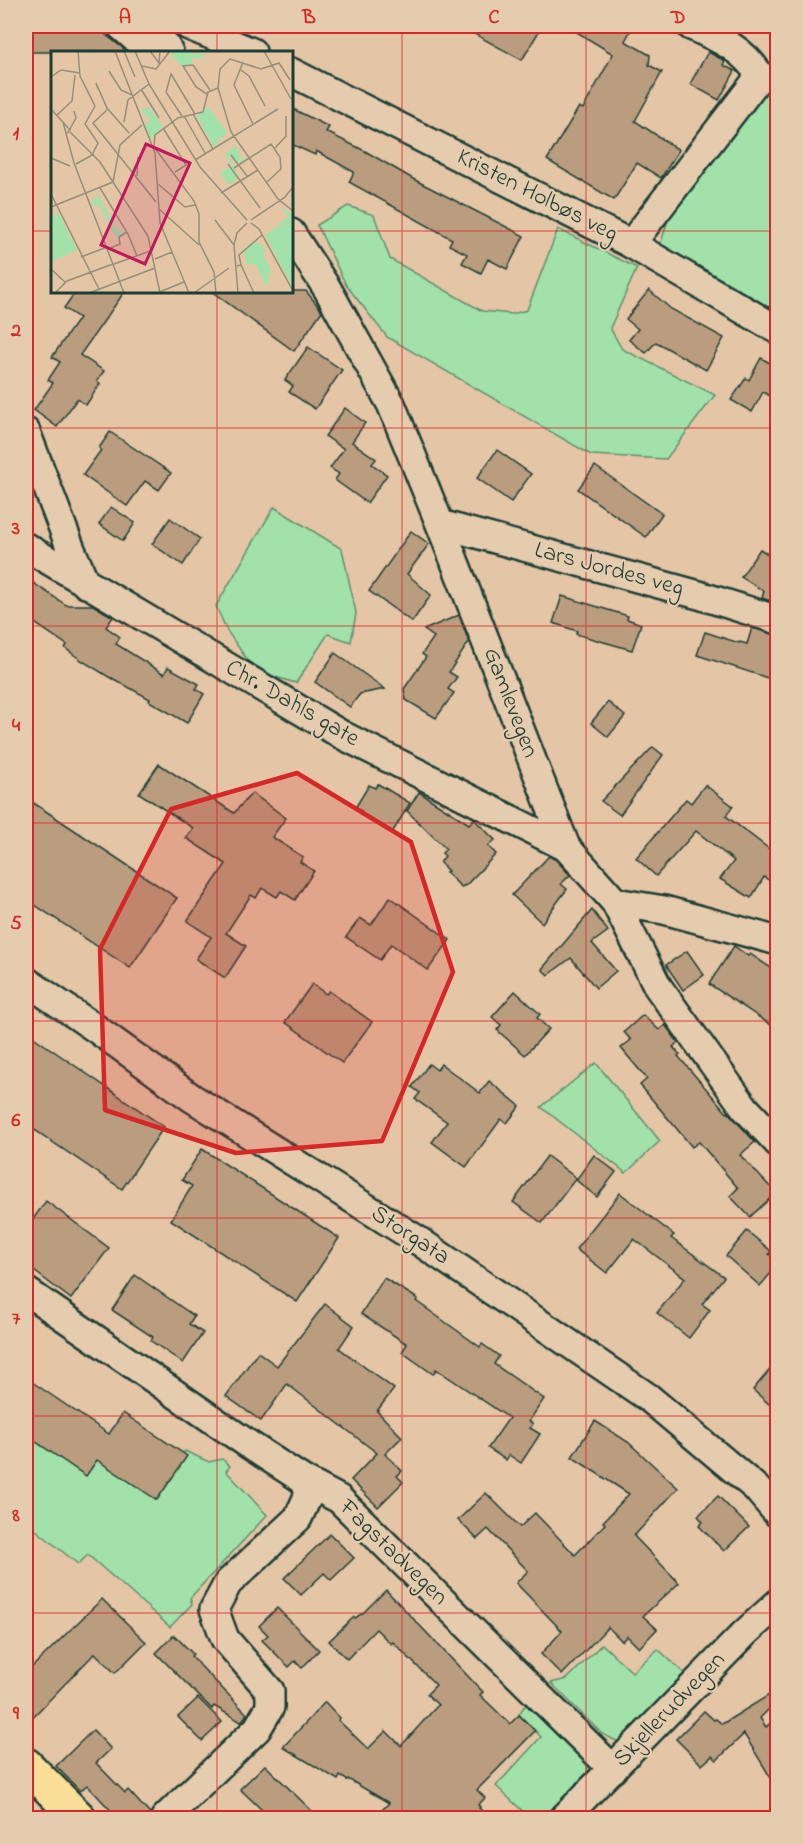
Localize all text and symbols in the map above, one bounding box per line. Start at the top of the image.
text: A [119,4,131,33]
text: B [301,4,316,33]
text: C [489,4,500,33]
text: D [670,4,685,33]
inset map [51,51,292,292]
text: 1 [13,120,20,149]
street label: Kristen Holbøs veg [450,140,624,252]
text: 2 [10,317,21,346]
text: 3 [11,515,20,544]
street label: Lars Jordes veg [531,533,687,607]
street label: Gamlevegen [473,643,547,763]
street label: Chr. Dahls gate [218,651,366,757]
text: 4 [12,712,21,741]
text: 5 [10,910,22,939]
text: 6 [12,1107,21,1136]
street label: Storgata [363,1197,457,1275]
text: 7 [12,1305,21,1334]
street label: Fagstadvegen [330,1491,456,1614]
text: 8 [11,1502,20,1531]
street label: Skjellerudvegen [606,1644,734,1776]
text: 9 [12,1700,20,1729]

